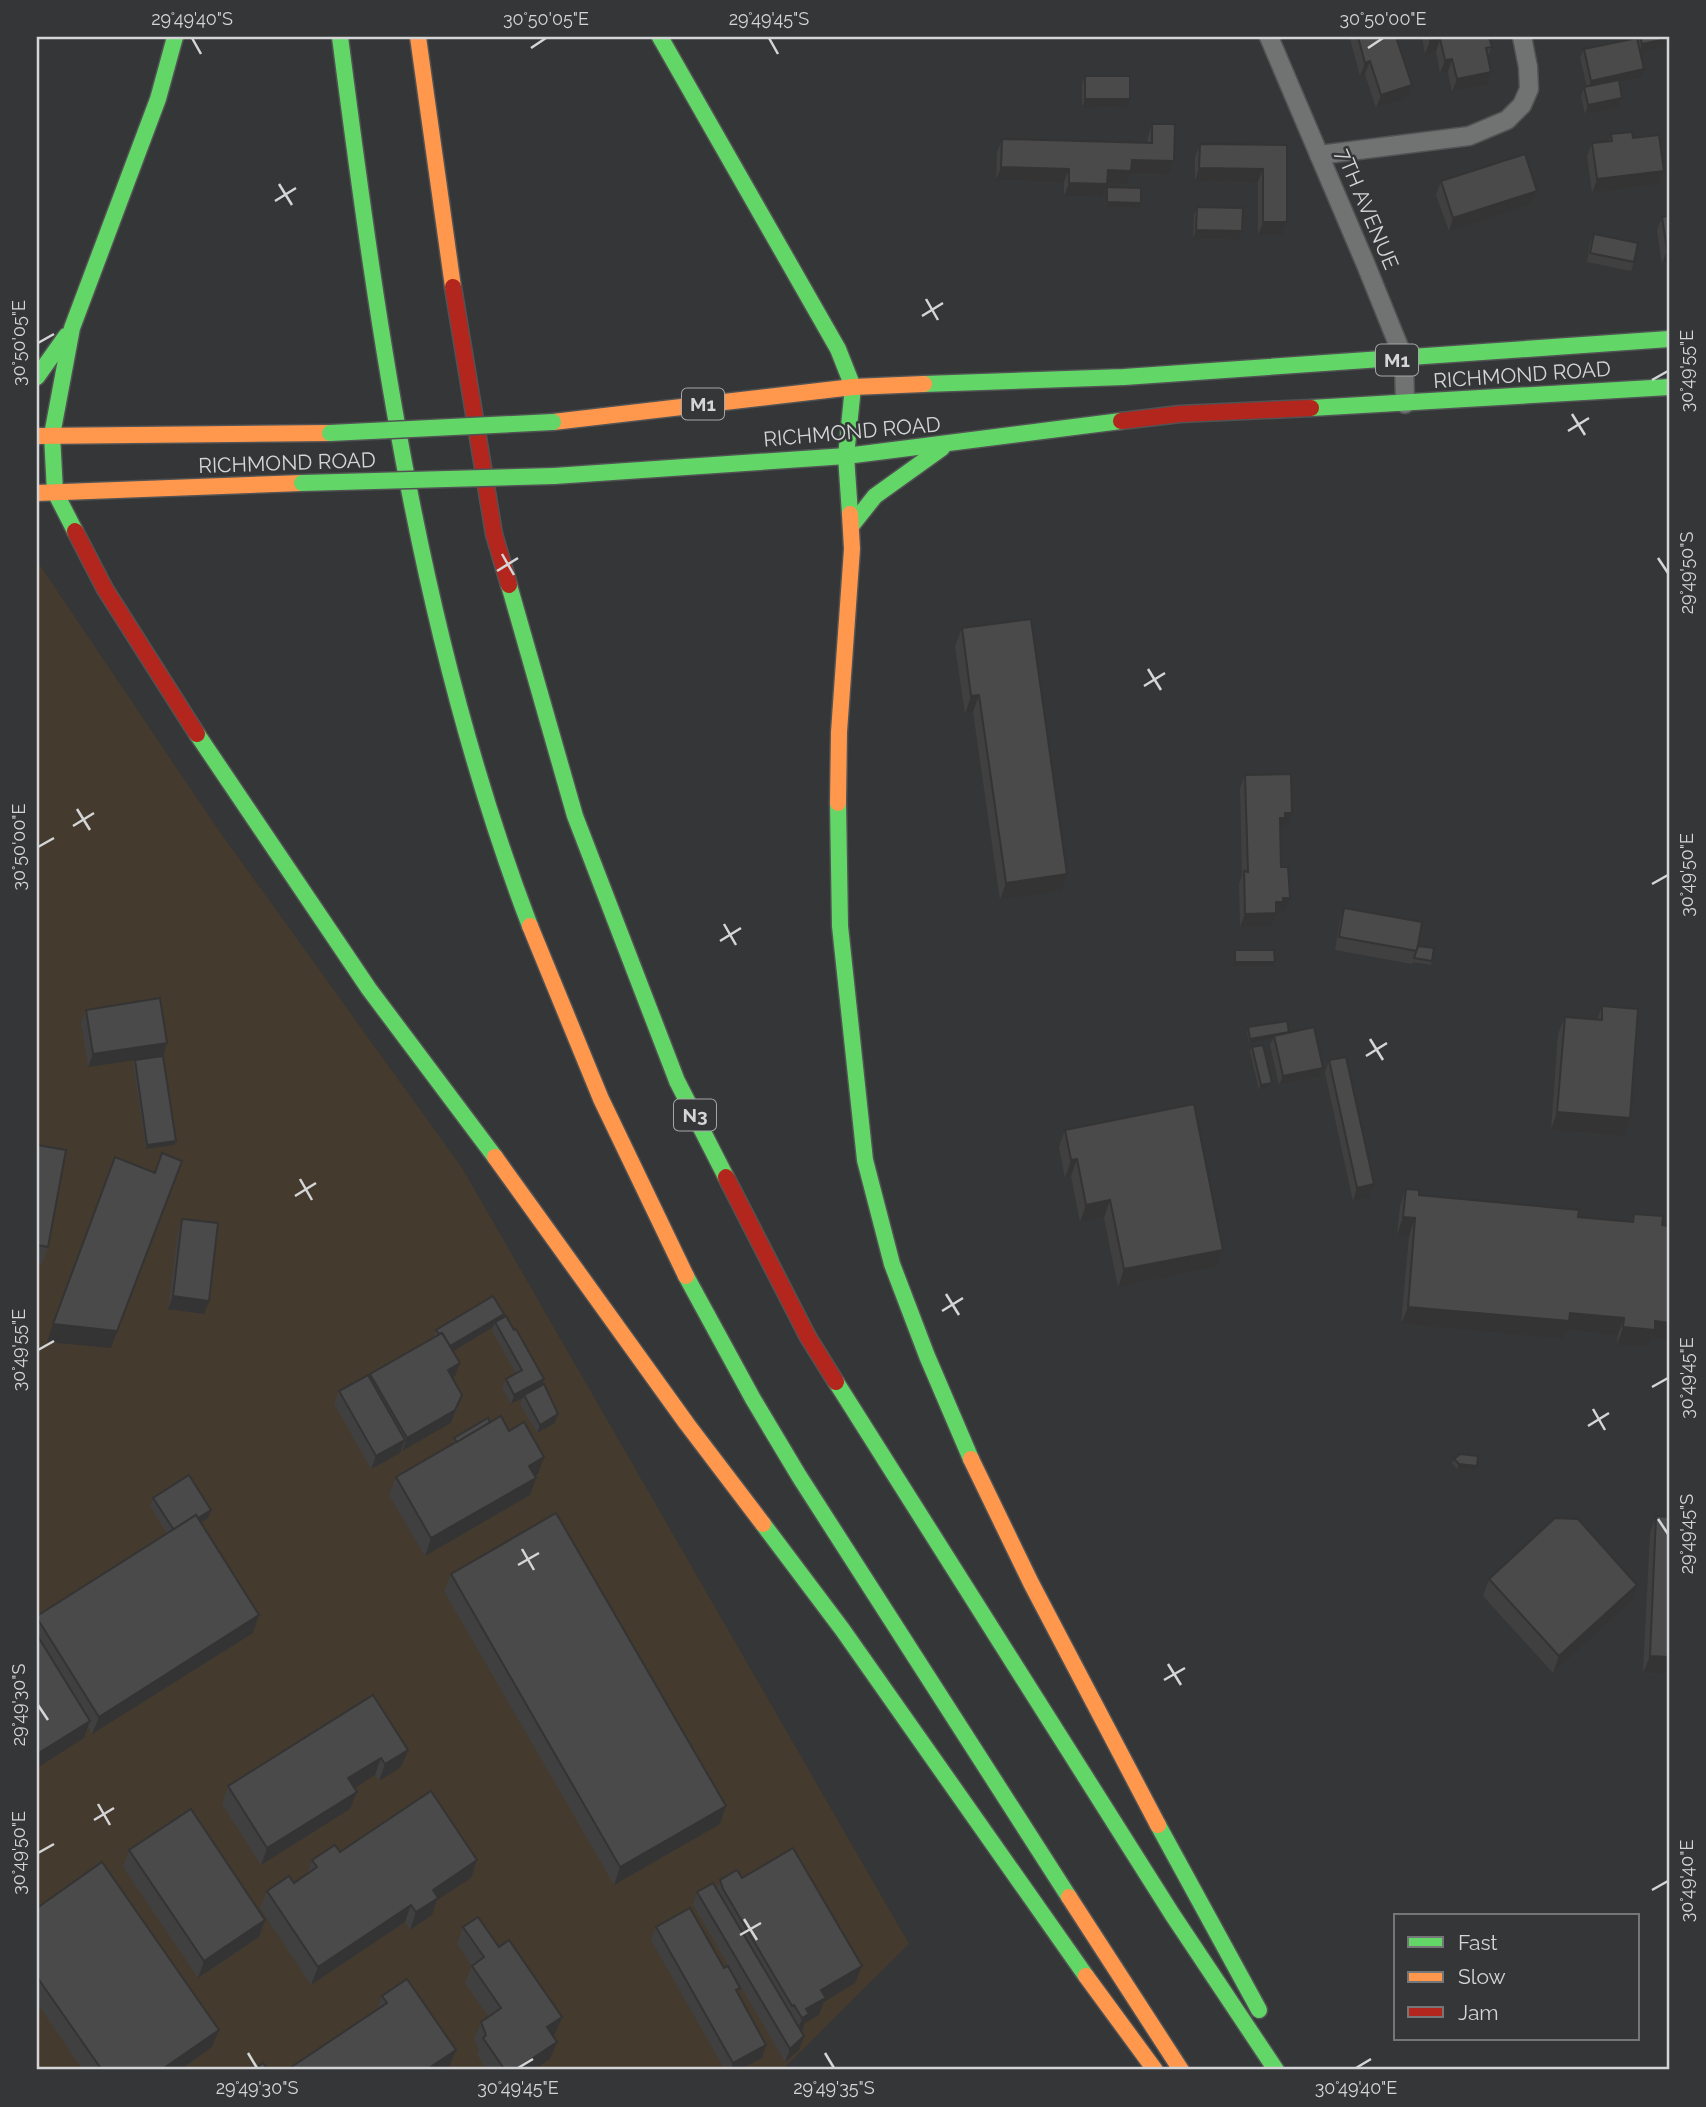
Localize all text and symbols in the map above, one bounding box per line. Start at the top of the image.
text: 29°49'40"S [151,8,233,29]
text: 30°50'05"E [503,8,589,29]
text: 29°49'45"S [729,8,809,29]
text: 30°50'00"E [1339,8,1427,29]
street label: 7TH AVENUE [1331,145,1404,273]
text: 30°50'05"E [8,300,29,386]
text: 30°49'55"E [1676,330,1697,412]
road number: M1 [1376,344,1418,376]
street label: RICHMOND ROAD [1432,356,1611,393]
road number: M1 [682,388,724,420]
street label: RICHMOND ROAD [762,411,942,452]
street label: RICHMOND ROAD [198,447,376,478]
text: 29°49'50"S [1676,532,1697,614]
text: 30°50'00"E [8,803,29,891]
text: 30°49'50"E [1676,833,1697,917]
road number: N3 [674,1100,716,1130]
text: 30°49'55"E [8,1309,29,1391]
text: 30°49'45"E [1676,1337,1697,1419]
text: 29°49'45"S [1676,1494,1697,1574]
text: 29°49'30"S [8,1664,29,1746]
text: 30°49'50"E [8,1811,29,1895]
text: 30°49'40"E [1676,1840,1697,1922]
legend [1394,1914,1640,2040]
text: Fast [1458,1930,1498,1955]
text: Slow [1458,1964,1506,1989]
text: Jam [1458,2000,1499,2025]
text: 29°49'30"S [216,2077,298,2098]
text: 30°49'45"E [477,2077,559,2098]
text: 29°49'35"S [793,2077,875,2098]
text: 30°49'40"E [1315,2077,1397,2098]

